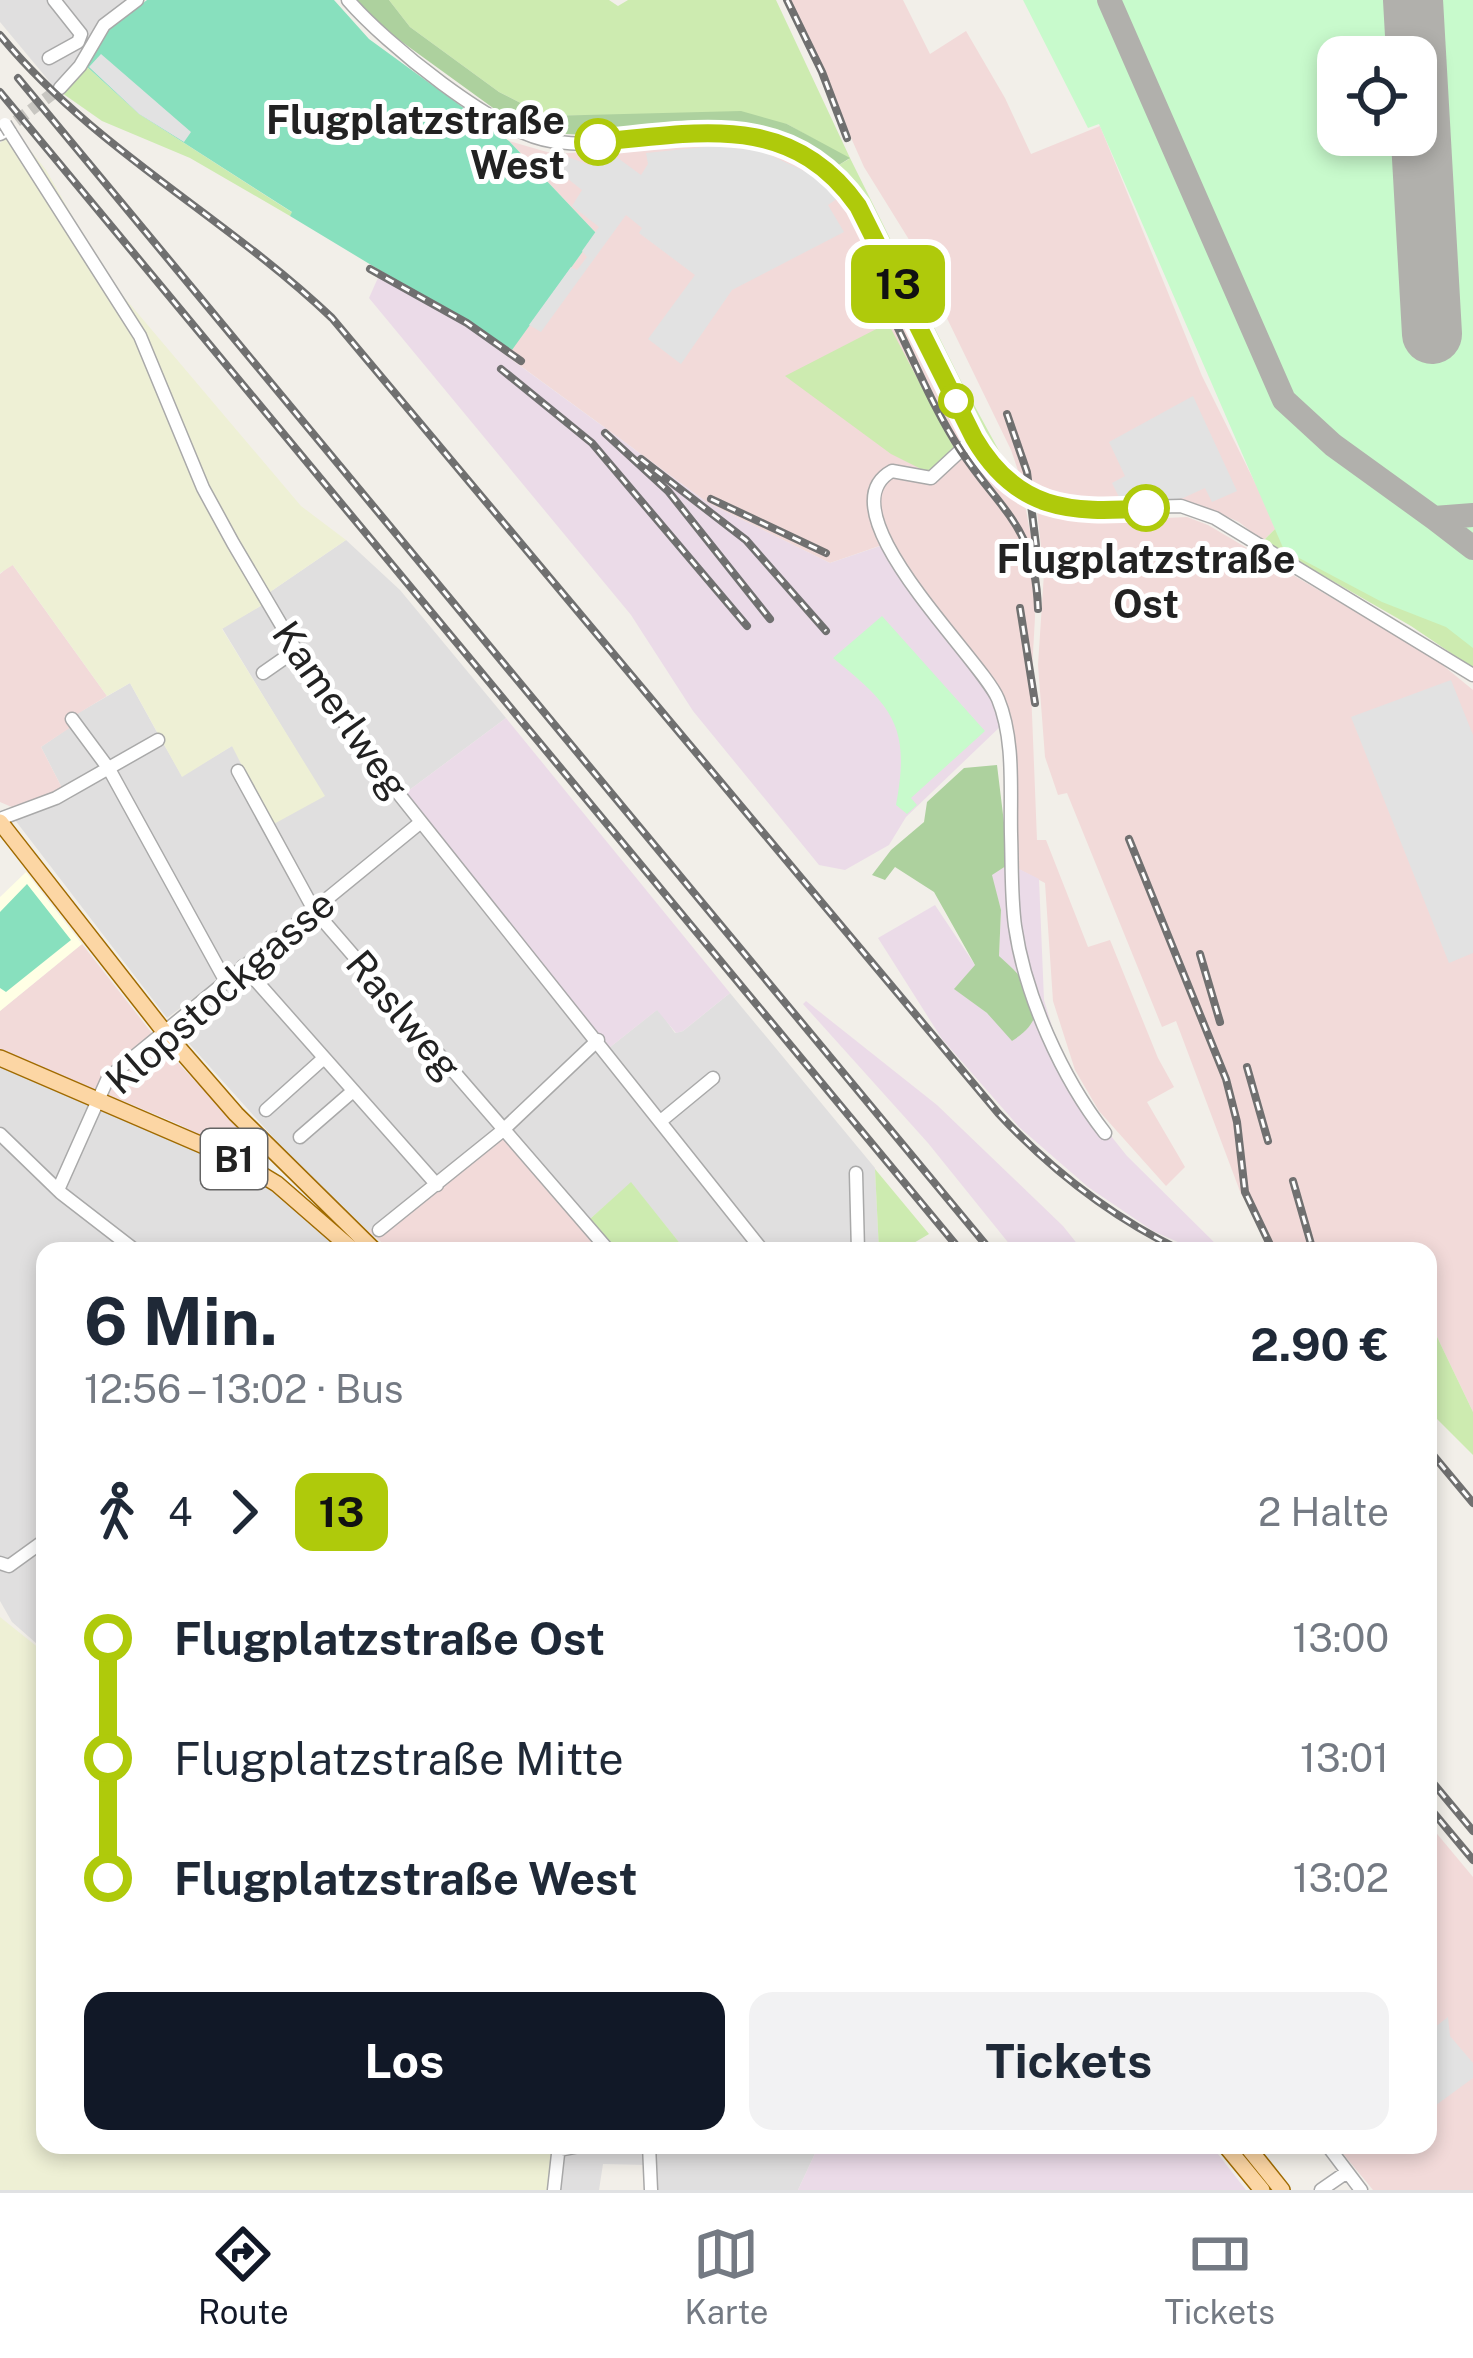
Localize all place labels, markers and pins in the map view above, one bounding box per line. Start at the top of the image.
place label: Flugplatzstraße West [266,97,565,188]
marker: Flugplatzstraße West [576,120,620,164]
unlabelled marker [940,385,972,417]
marker: Flugplatzstraße Ost [1124,486,1168,530]
place label: Flugplatzstraße Ost [997,536,1295,627]

